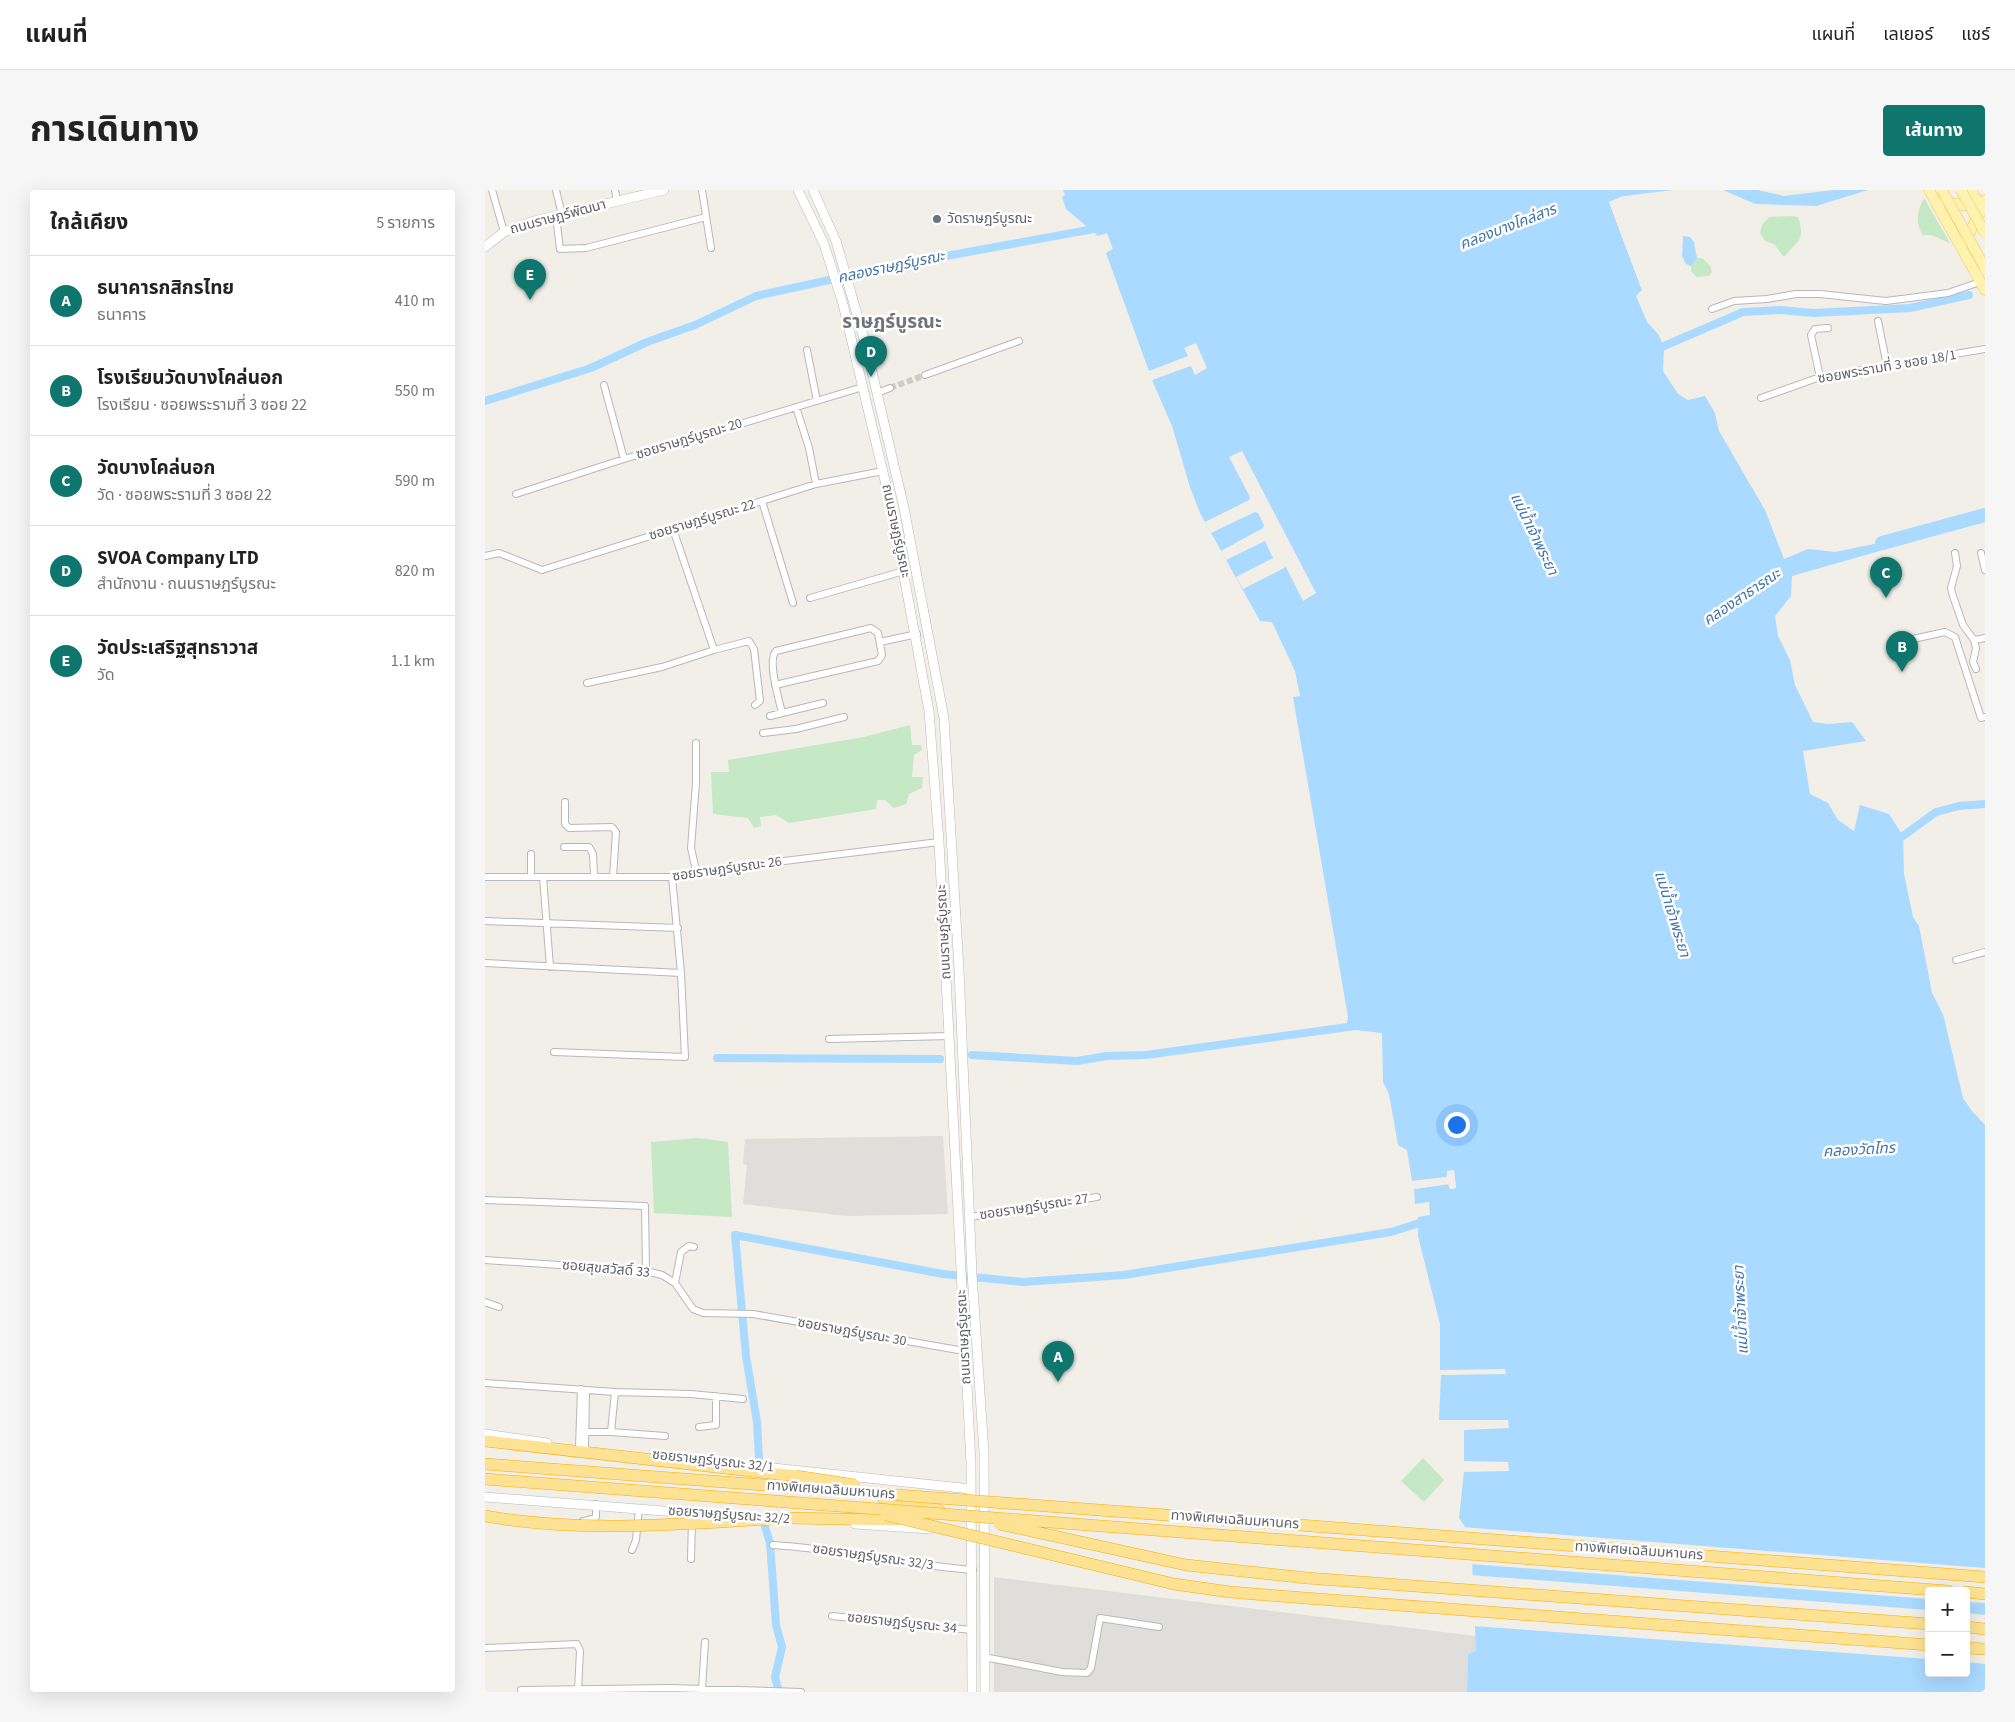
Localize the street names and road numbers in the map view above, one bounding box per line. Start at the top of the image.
street label: ถนนราษฎร์พัฒนา [508,195,608,239]
street label: ซอยพระรามที่ 3 ซอย 18/1 [1816,344,1958,389]
street label: ซอยราษฎร์บูรณะ 20 [633,413,745,465]
street label: ถนนราษฎร์บูรณะ [876,482,916,580]
street label: ซอยราษฎร์บูรณะ 22 [646,494,758,546]
street label: ซอยราษฎร์บูรณะ 26 [671,851,783,887]
street label: ถนนราษฎร์บูรณะ [932,884,956,980]
street label: ซอยราษฎร์บูรณะ 27 [978,1188,1090,1226]
street label: ซอยสุขสวัสดิ์ 33 [561,1255,651,1283]
street label: ถนนราษฎร์บูรณะ [952,1289,976,1385]
street label: ซอยราษฎร์บูรณะ 30 [796,1313,908,1351]
street label: ซอยราษฎร์บูรณะ 32/1 [651,1445,775,1477]
street label: ทางพิเศษเฉลิมมหานคร [766,1476,896,1504]
street label: ซอยราษฎร์บูรณะ 32/2 [667,1501,791,1529]
street label: ทางพิเศษเฉลิมมหานคร [1170,1506,1300,1534]
street label: ทางพิเศษเฉลิมมหานคร [1574,1537,1704,1565]
street label: ซอยราษฎร์บูรณะ 32/3 [811,1539,935,1575]
street label: ซอยราษฎร์บูรณะ 34 [846,1607,958,1639]

